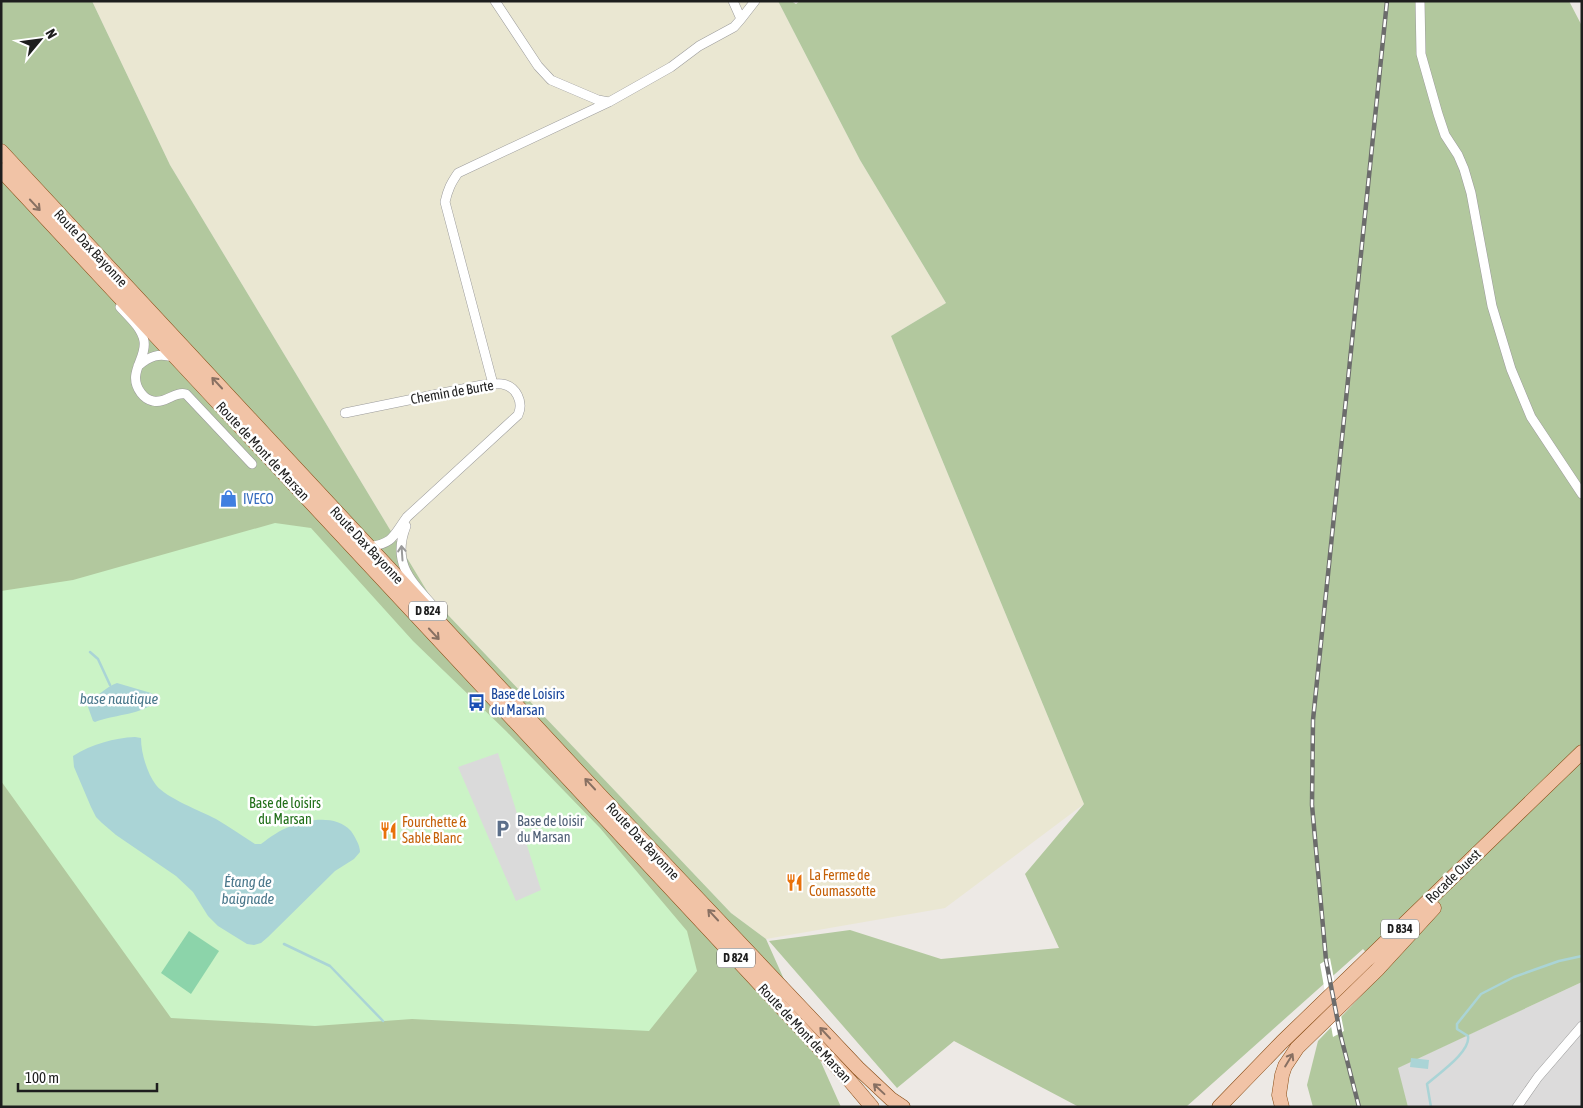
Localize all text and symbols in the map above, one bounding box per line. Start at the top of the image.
north arrow [15,15,65,65]
text: N [42,26,60,41]
one-way arrow [29,199,41,212]
street label: Route Dax Bayonne [51,206,131,290]
one-way arrow [211,377,223,389]
street label: Chemin de Burte [409,377,495,407]
street label: Route de Mont de Marsan [213,398,313,504]
shop icon: IVECO [219,489,239,509]
place label: IVECO [243,491,274,507]
street label: Route Dax Bayonne [327,503,407,587]
one-way arrow [397,546,406,562]
road number: D 824 [409,602,447,620]
one-way arrow [428,627,440,640]
place label: Base de Loisirs du Marsan [491,686,565,718]
water label: base nautique [80,690,159,707]
bus stop icon: Base de Loisirs du Marsan [467,692,487,712]
one-way arrow [584,777,596,790]
park label: Base de loisirs du Marsan [249,795,321,827]
street label: Route Dax Bayonne [603,799,683,883]
place label: Base de loisir du Marsan [517,813,585,845]
place label: Fourchette & Sable Blanc [402,814,467,846]
parking icon: Base de loisir du Marsan [493,819,513,839]
restaurant icon: Fourchette & Sable Blanc [378,820,398,840]
street label: Rocade Ouest [1422,846,1484,906]
place label: La Ferme de Coumassotte [809,867,876,899]
water label: Étang de baignade [222,873,275,907]
restaurant icon: La Ferme de Coumassotte [785,873,805,893]
one-way arrow [707,908,719,921]
road number: D 834 [1381,920,1419,939]
road number: D 824 [717,948,755,968]
street label: Route de Mont de Marsan [755,980,855,1086]
one-way arrow [819,1027,831,1039]
one-way arrow [1284,1053,1294,1068]
scale bar [18,1060,156,1092]
text: 100 m [25,1069,59,1086]
one-way arrow [873,1083,886,1095]

